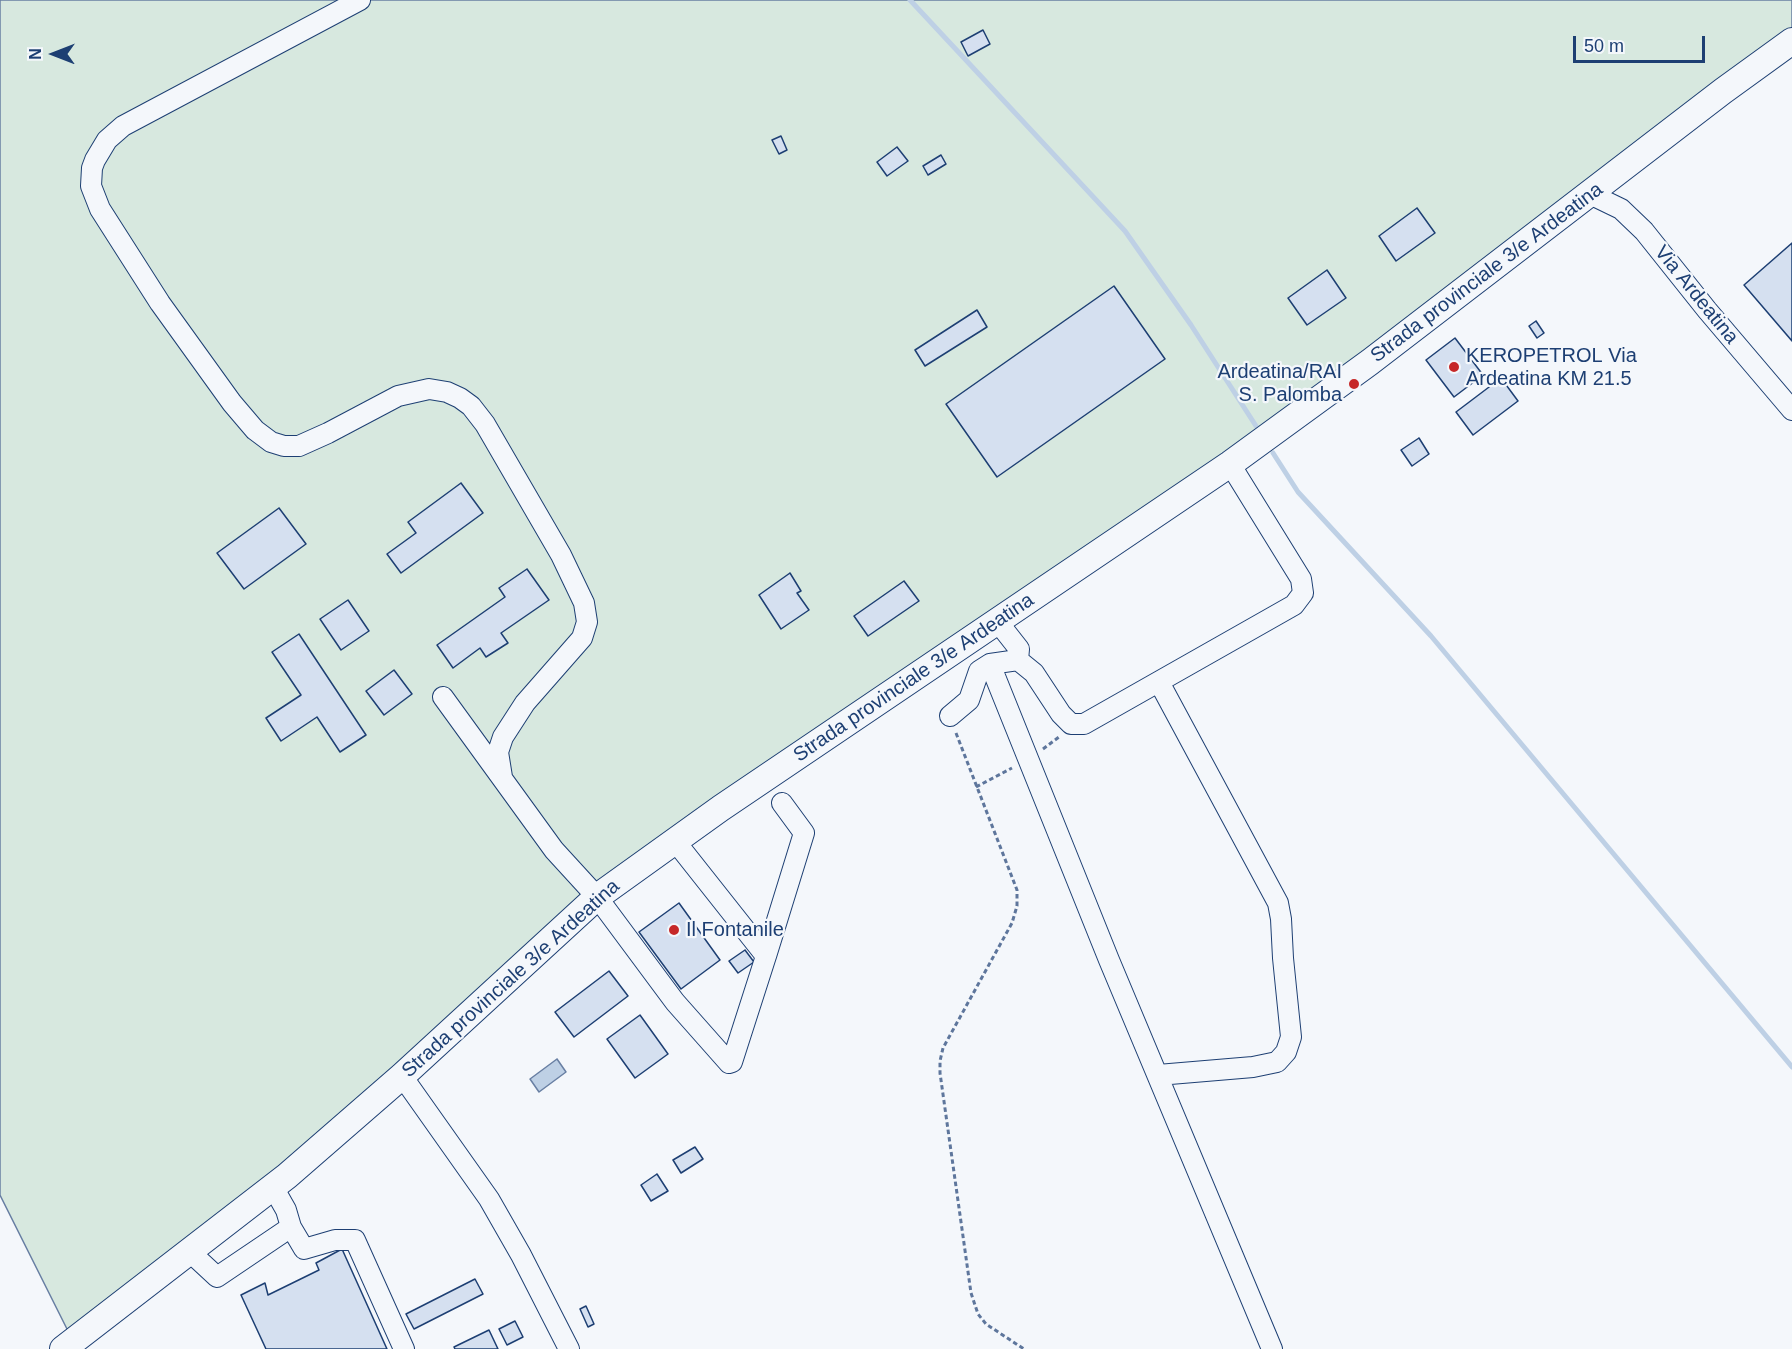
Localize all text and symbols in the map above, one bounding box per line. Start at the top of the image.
north arrow [24,24,84,84]
scale bar [1576,24,1708,62]
text: 50 m [1584,36,1624,56]
text: N [27,48,44,60]
street label: Strada provinciale 3/e Ardeatina [1366,178,1608,368]
street label: Via Ardeatina [1649,241,1743,349]
place label: KEROPETROL Via Ardeatina KM 21.5 [1466,344,1637,391]
place label: Ardeatina/RAI S. Palomba [1217,360,1342,407]
marker: KEROPETROL Via Ardeatina KM 21.5 [1447,360,1461,374]
marker: Ardeatina/RAI S. Palomba [1347,377,1361,391]
street label: Strada provinciale 3/e Ardeatina [789,588,1039,768]
street label: Strada provinciale 3/e Ardeatina [397,875,625,1083]
place label: Il Fontanile [686,918,784,942]
marker: Il Fontanile [667,923,681,937]

